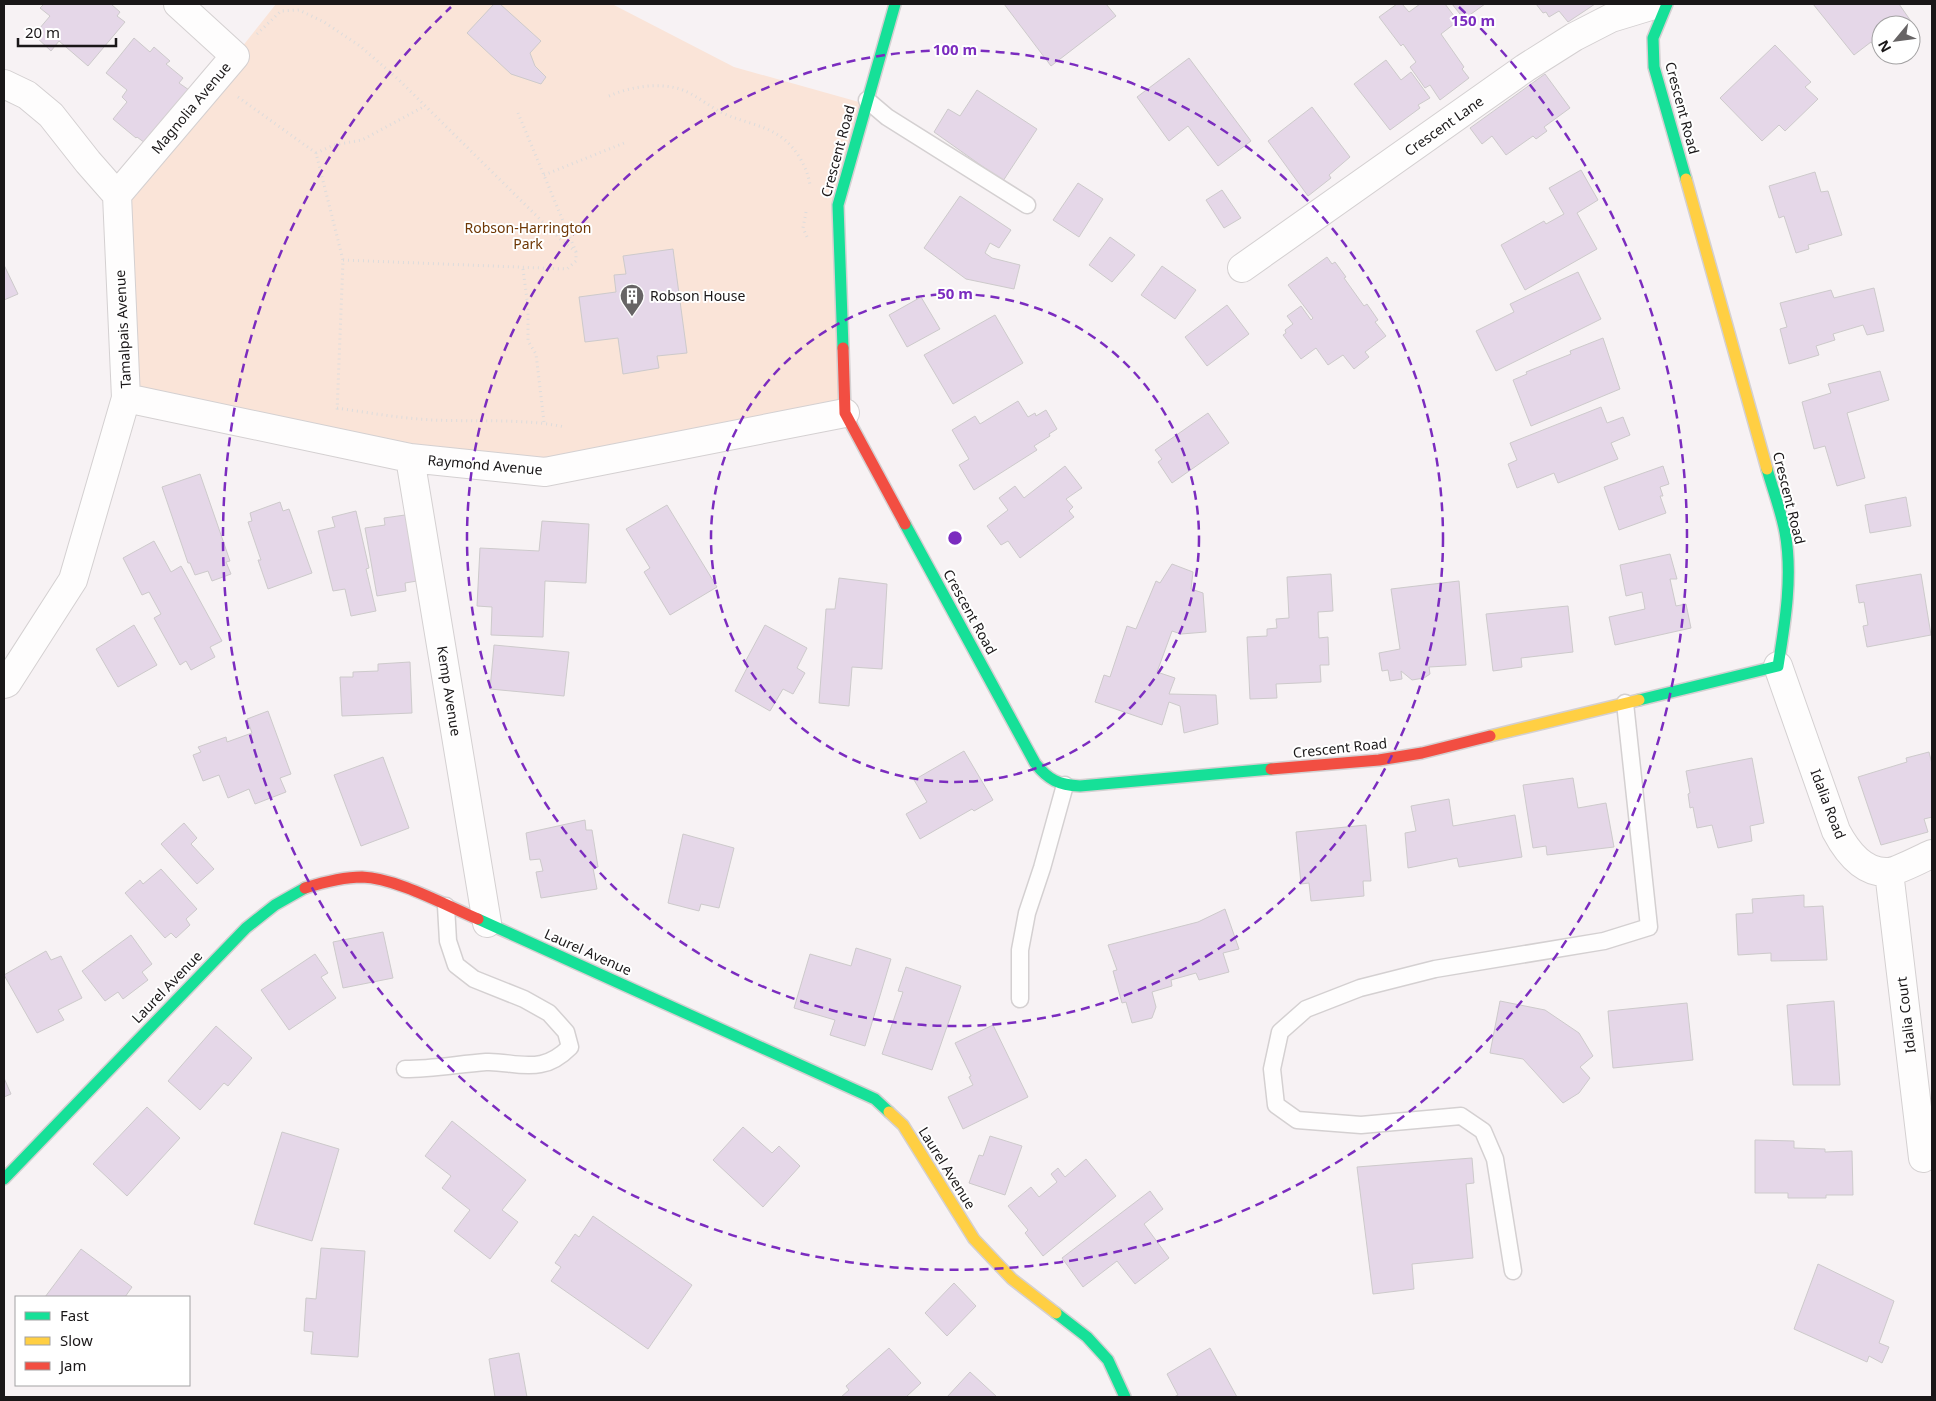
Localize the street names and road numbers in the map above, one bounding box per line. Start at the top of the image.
street label: Magnolia Avenue [147,58,235,158]
street label: Crescent Road [1661,60,1704,156]
street label: Crescent Lane [1400,91,1487,160]
street label: Crescent Road [816,103,859,199]
street label: Tamalpais Avenue [110,269,135,389]
street label: Raymond Avenue [427,450,543,479]
street label: Crescent Road [1769,450,1810,546]
street label: Crescent Road [939,566,1002,658]
street label: Kemp Avenue [433,644,466,737]
street label: Crescent Road [1292,733,1388,762]
street label: Idalia Road [1806,766,1851,842]
street label: Laurel Avenue [542,924,635,979]
street label: Laurel Avenue [127,946,206,1027]
street label: Idalia Court [1891,976,1920,1054]
street label: Laurel Avenue [915,1123,980,1213]

